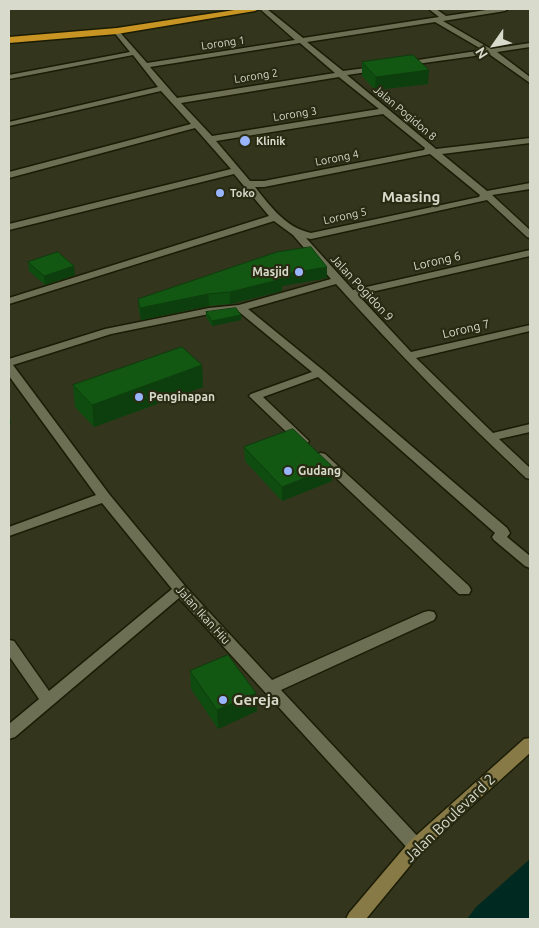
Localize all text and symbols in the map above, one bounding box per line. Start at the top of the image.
north arrow [469,20,519,70]
street label: Lorong 1 [200,33,246,53]
text: N [472,44,491,62]
street label: Lorong 2 [233,66,279,86]
street label: Jalan Pogidon 8 [371,83,439,143]
street label: Lorong 3 [272,104,318,124]
marker: Klinik [238,134,252,148]
place label: Klinik [256,134,285,148]
street label: Lorong 4 [314,147,360,169]
place label: Toko [230,186,255,200]
marker: Toko [214,187,226,199]
district label: Maasing [382,188,440,206]
street label: Lorong 5 [322,205,368,227]
street label: Lorong 6 [412,249,462,273]
street label: Jalan Pogidon 9 [328,252,396,324]
place label: Masjid [252,265,289,279]
marker: Masjid [293,266,305,278]
street label: Lorong 7 [441,317,491,341]
place label: Penginapan [149,390,215,404]
marker: Penginapan [133,391,145,403]
place label: Gudang [298,464,341,478]
marker: Gudang [282,465,294,477]
street label: Jalan Ikan Hiu [173,583,233,647]
place label: Gereja [233,691,279,709]
marker: Gereja [217,694,229,706]
street label: Jalan Boulevard 2 [401,770,499,866]

